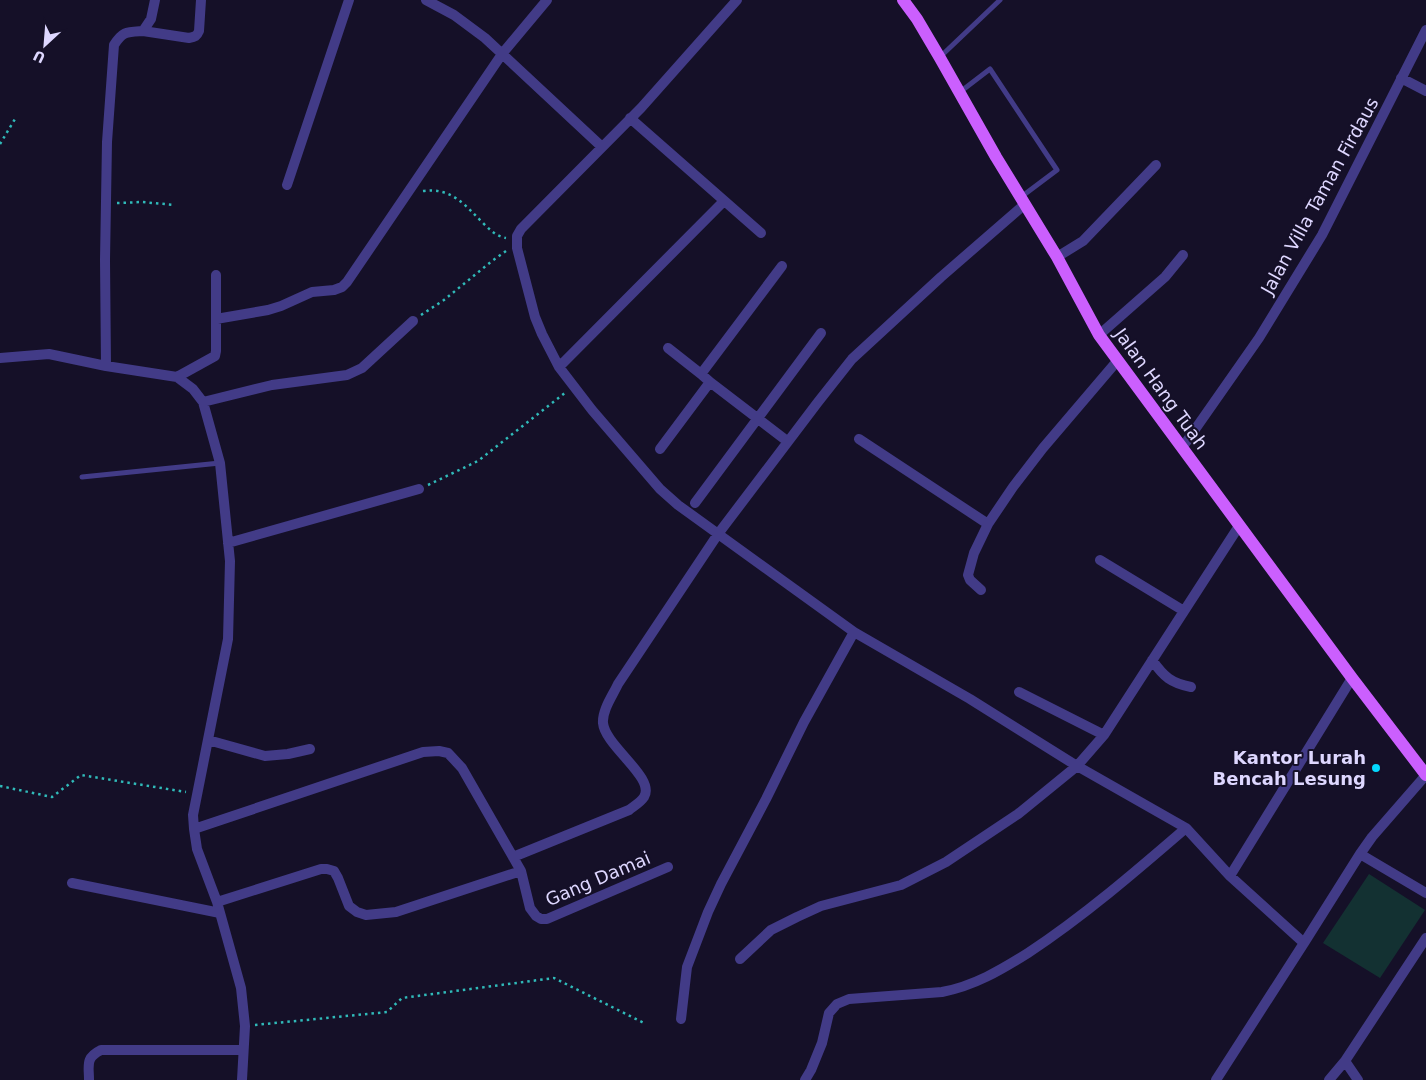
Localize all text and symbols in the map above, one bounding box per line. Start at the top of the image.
north arrow [20,20,70,70]
text: U [31,47,48,66]
street label: Jalan Villa Taman Firdaus [1256,93,1383,299]
street label: Jalan Hang Tuah [1110,323,1212,453]
place label: Kantor Lurah Bencah Lesung [1212,747,1366,789]
marker: Kantor Lurah Bencah Lesung [1370,762,1382,774]
street label: Gang Damai [542,847,653,910]

